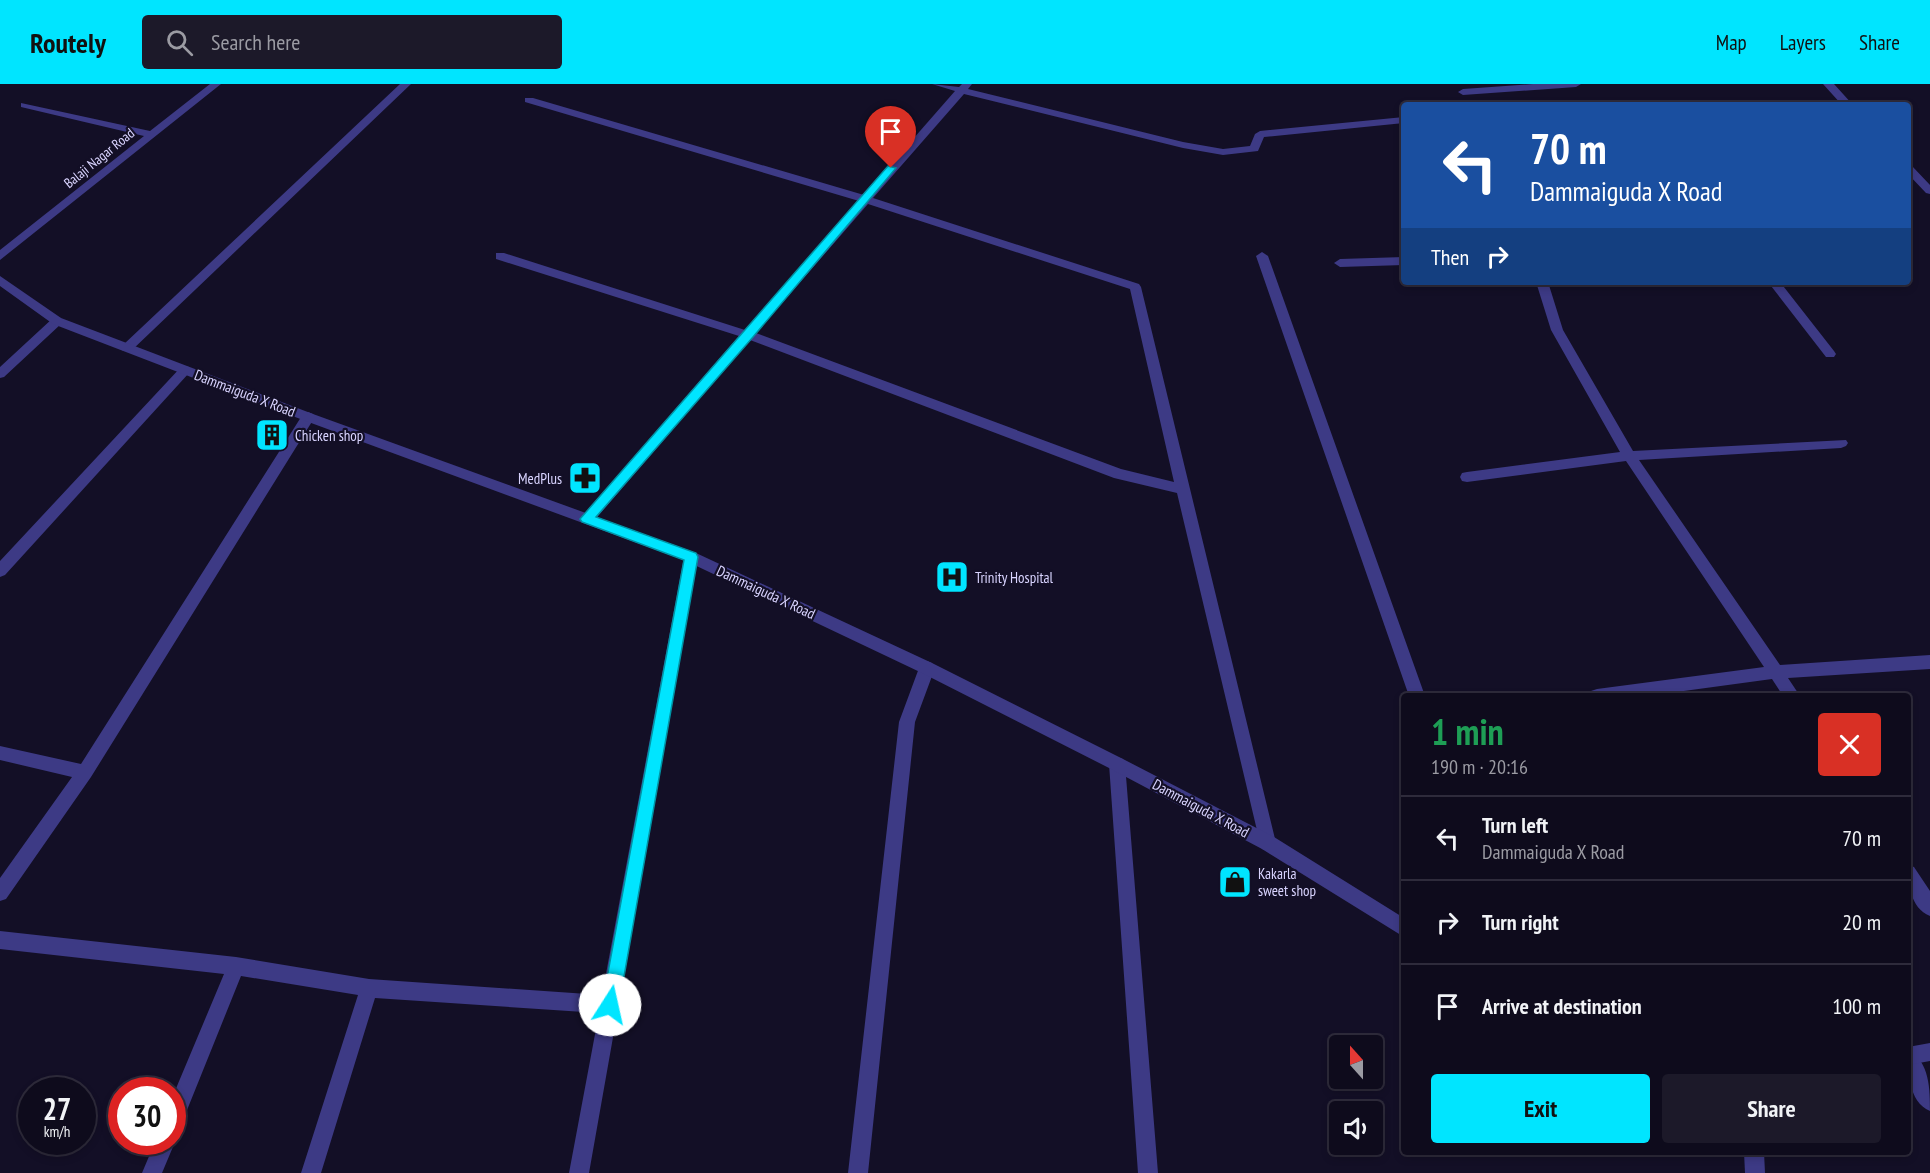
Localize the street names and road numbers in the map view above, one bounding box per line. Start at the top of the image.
street label: Balaji Nagar Road [60,124,138,192]
street label: Dammaiguda X Road [192,365,298,421]
street label: Dammaiguda X Road [714,561,818,623]
street label: Dammaiguda X Road [1149,775,1253,841]

